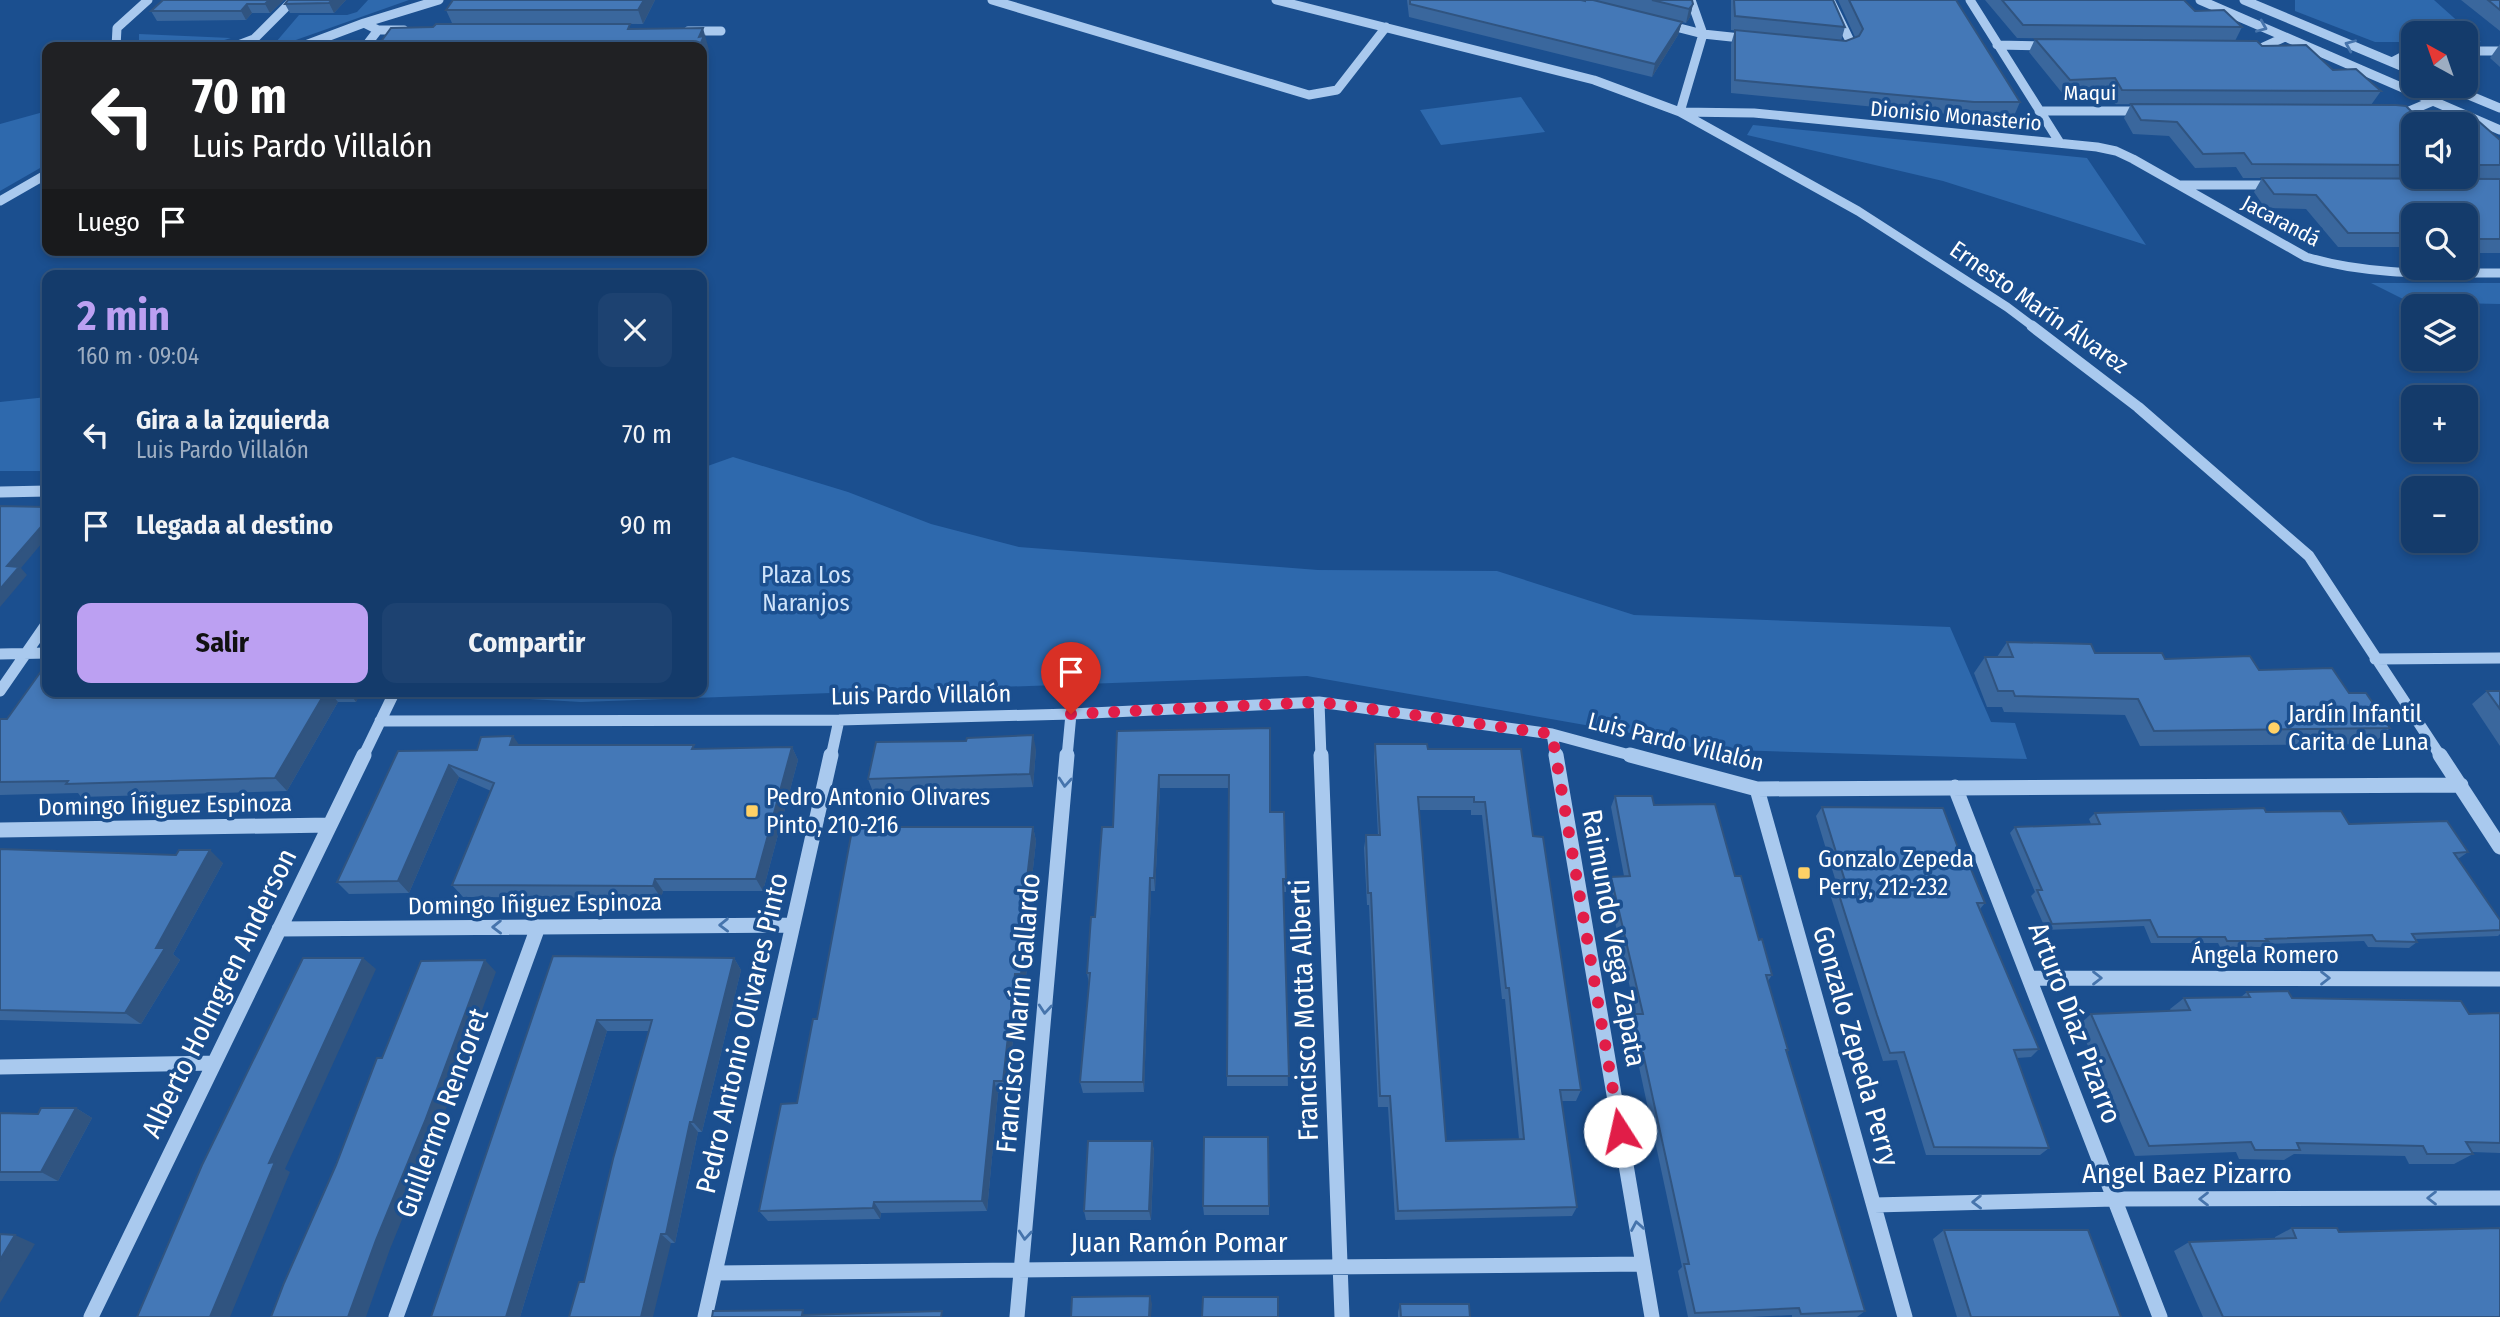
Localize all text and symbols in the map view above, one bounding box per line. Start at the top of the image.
one-way arrow [2255,19,2267,33]
north arrow [2401,21,2478,98]
map controls [2401,21,2478,553]
one-way arrow [2345,39,2358,53]
text: 70 m [192,67,287,126]
icon: left [77,70,168,161]
street label: Maqui [2064,80,2116,106]
street label: Dionisio Monasterio [1869,96,2043,136]
button: sound [2401,112,2478,189]
text: Luis Pardo Villalón [192,127,433,165]
street label: Jacarandá [2238,190,2324,252]
icon: arrive [154,203,192,241]
button: search [2401,203,2478,280]
text: Luego [77,207,140,238]
street label: Ernesto Marín Álvarez [1944,234,2134,379]
text: 2 min [77,291,170,341]
button: close [598,293,672,367]
button: layers [2401,294,2478,371]
text: 160 m · 09:04 [77,342,199,370]
button: + [2401,385,2478,462]
text: Gira a la izquierda [136,405,330,436]
icon: left [77,416,115,454]
text: 70 m [622,419,672,450]
text: Luis Pardo Villalón [136,436,309,464]
button: − [2401,476,2478,553]
icon: arrive [77,507,115,545]
text: Llegada al destino [136,510,333,541]
text: 90 m [620,510,672,541]
park label: Plaza Los Naranjos [761,561,851,617]
button: Salir [77,603,368,683]
button: Compartir [382,603,672,683]
pin [1041,642,1101,714]
icon: arrive [1052,653,1090,691]
street label: Luis Pardo Villalón [831,679,1011,711]
place label: Jardín Infantil Carita de Luna [2288,700,2429,756]
street label: Luis Pardo Villalón [1585,707,1767,777]
marker: Jardín Infantil Carita de Luna [2266,720,2282,736]
one-way arrow [1058,777,1073,788]
place label: Pedro Antonio Olivares Pinto, 210-216 [766,783,990,839]
street label: Domingo Íñiguez Espinoza [37,788,292,821]
marker: Pedro Antonio Olivares Pinto, 210-216 [744,803,760,819]
street label: Raimundo Vega Zapata [1575,807,1653,1069]
street label: Alberto Holmgren Anderson [135,843,303,1143]
place label: Gonzalo Zepeda Perry, 212-232 [1818,845,1974,901]
marker: Gonzalo Zepeda Perry, 212-232 [1796,865,1812,881]
street label: Pedro Antonio Olivares Pinto [689,869,795,1197]
street label: Francisco Marín Gallardo [989,872,1047,1154]
street label: Francisco Motta Alberti [1283,878,1325,1142]
street label: Domingo Iñiguez Espinoza [408,888,662,920]
one-way arrow [719,917,729,933]
street label: Arturo Díaz Pizarro [2021,918,2129,1128]
one-way arrow [491,920,502,935]
street label: Gonzalo Zepeda Perry [1806,922,1906,1170]
street label: Ángela Romero [2191,940,2339,969]
one-way arrow [2093,970,2103,986]
one-way arrow [2320,970,2331,986]
street label: Guillermo Rencoret [389,1003,495,1222]
one-way arrow [1038,1004,1053,1015]
position arrow [1583,1094,1657,1168]
street label: Angel Baez Pizarro [2082,1157,2292,1190]
one-way arrow [2426,1190,2437,1206]
one-way arrow [2199,1191,2209,1207]
one-way arrow [1971,1195,1982,1210]
one-way arrow [1630,1220,1645,1232]
street label: Juan Ramón Pomar [1070,1226,1288,1259]
one-way arrow [1018,1230,1033,1241]

